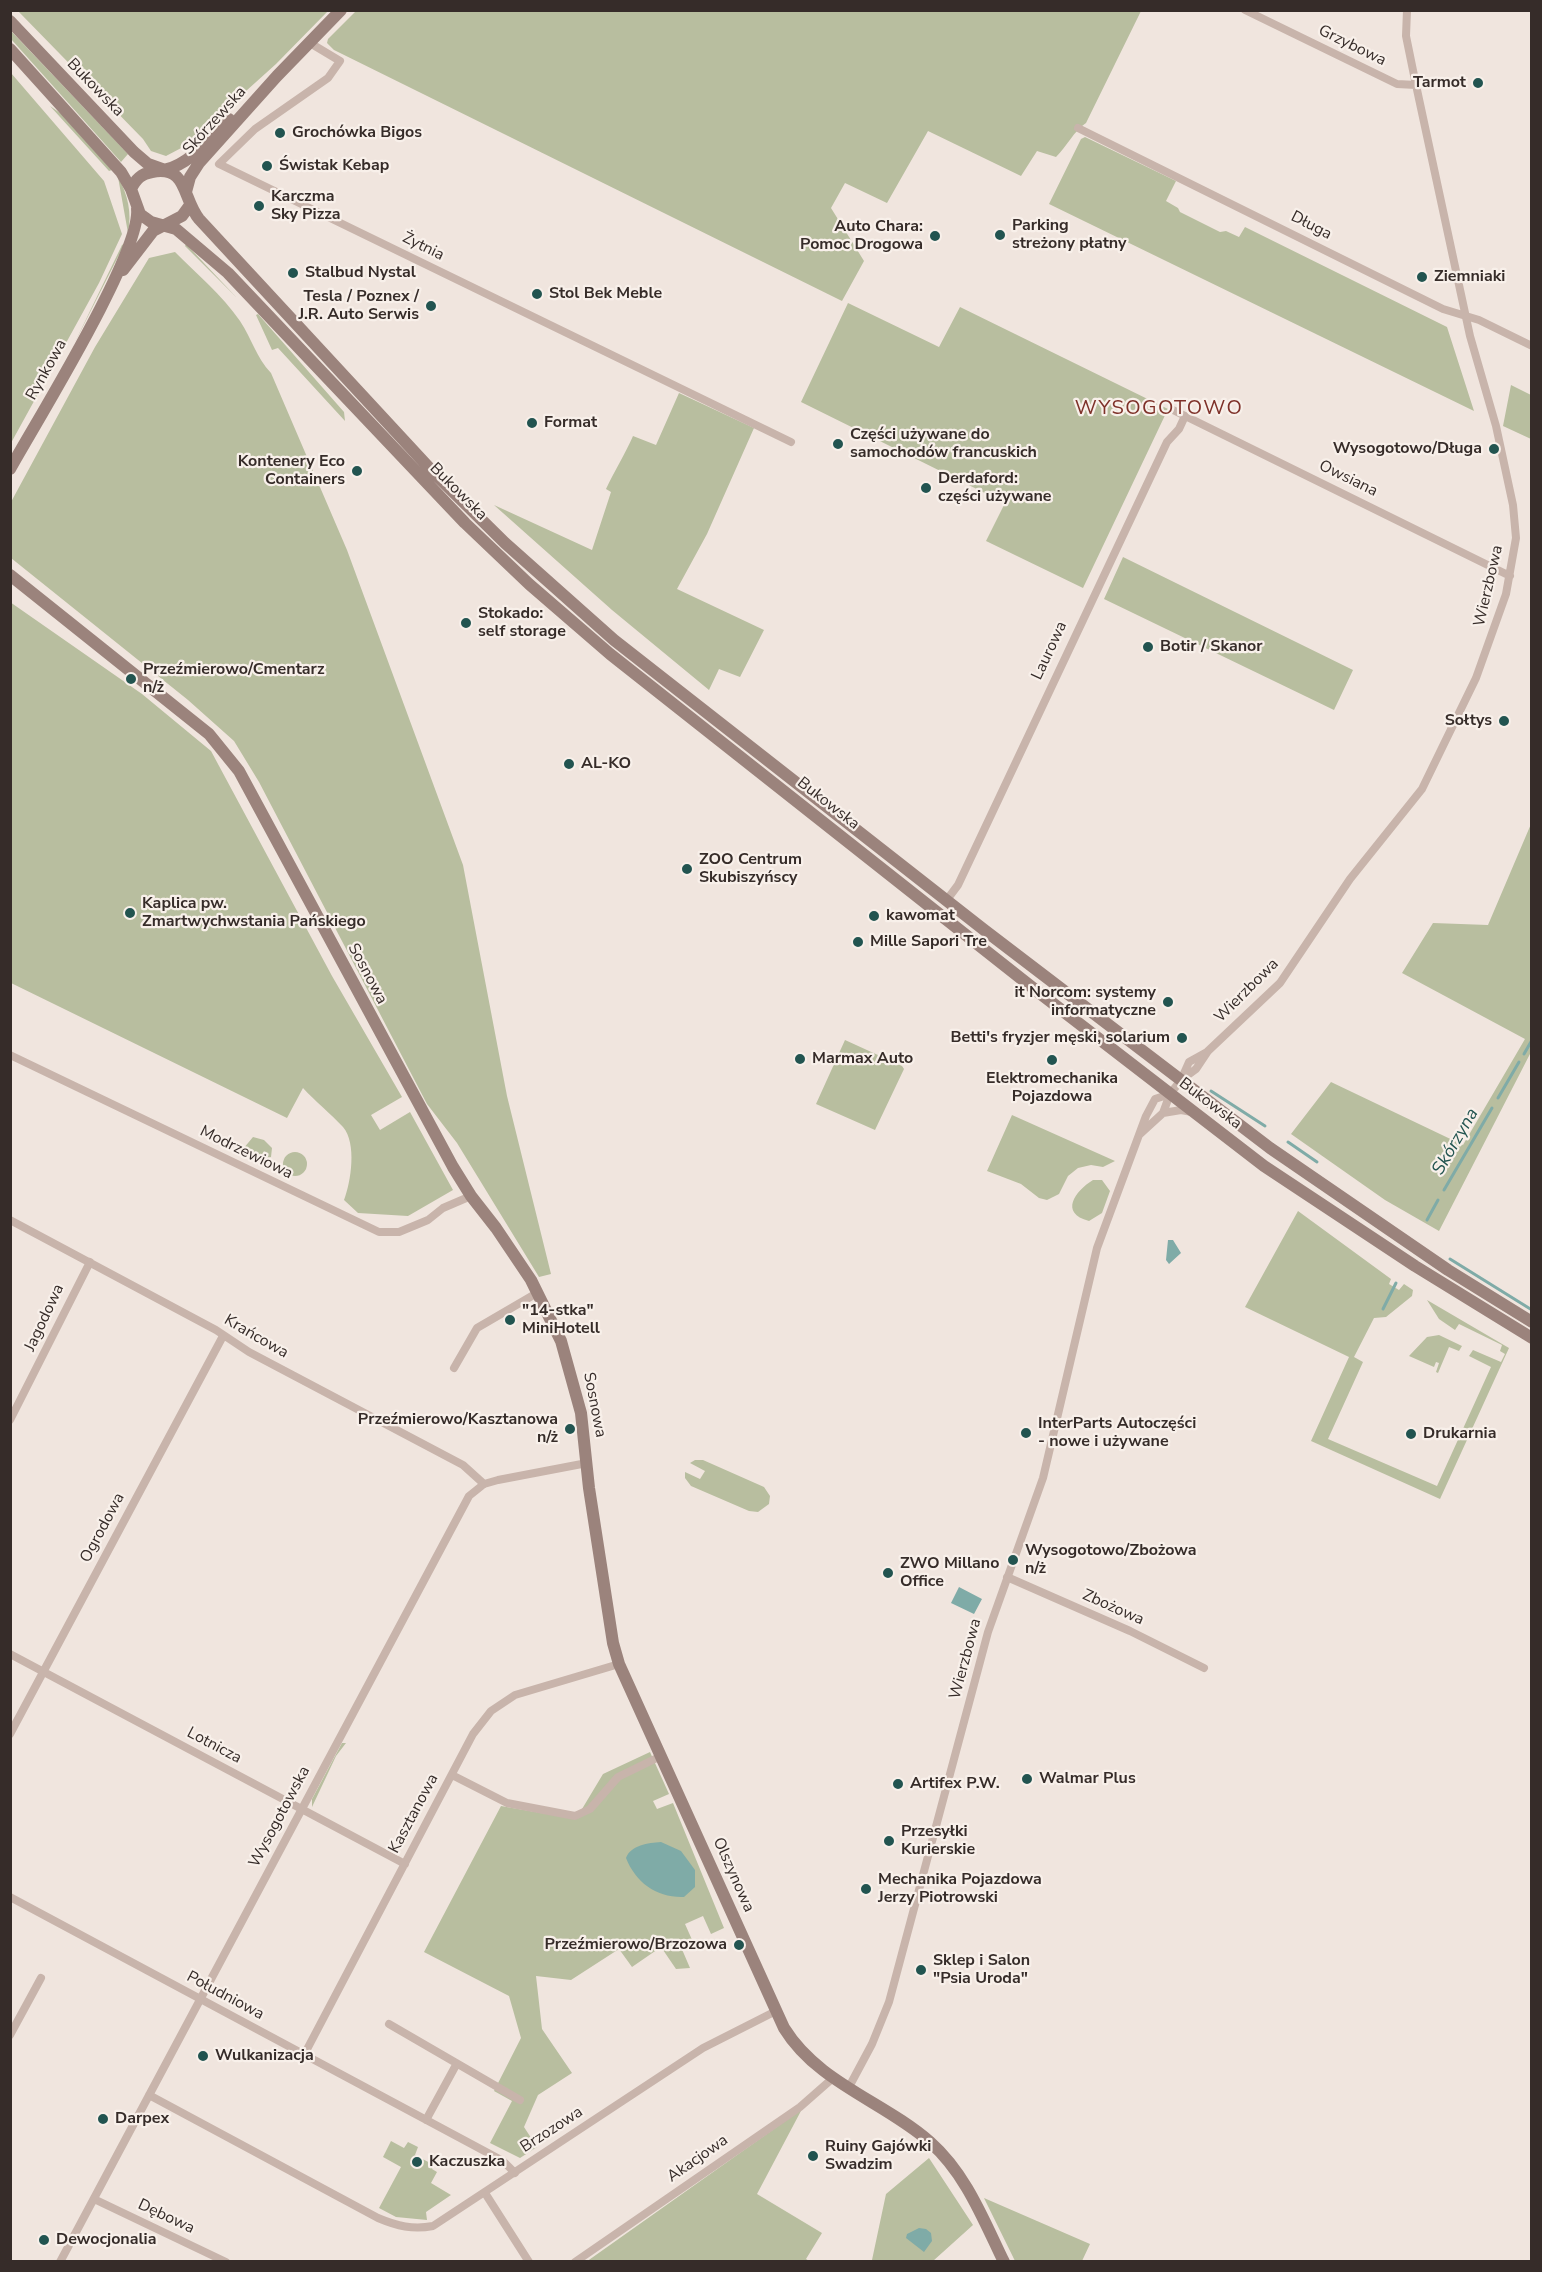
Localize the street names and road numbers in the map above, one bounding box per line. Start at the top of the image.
street label: Grzybowa [1315,21,1389,71]
street label: Bukowska [62,55,128,121]
street label: Skórzewska [179,83,251,159]
street label: Długa [1287,208,1335,244]
street label: Żytnia [399,229,447,265]
street label: Rynkowa [23,336,71,404]
street label: Owsiana [1315,457,1381,501]
street label: Bukowska [425,459,491,525]
street label: Wierzbowa [1470,543,1508,629]
street label: Laurowa [1028,619,1072,683]
street label: Bukowska [793,774,863,834]
street label: Sosnowa [343,940,391,1008]
street label: Wierzbowa [1211,955,1283,1027]
street label: Bukowska [1175,1074,1245,1134]
street label: Modrzewiowa [196,1122,296,1184]
street label: Jagodowa [21,1281,69,1355]
street label: Krańcowa [220,1311,292,1363]
street label: Sosnowa [578,1371,610,1439]
street label: Ogrodowa [77,1490,129,1566]
street label: Zbożowa [1079,1586,1147,1630]
street label: Wierzbowa [946,1616,986,1702]
street label: Lotnicza [183,1724,245,1768]
street label: Wysogotowska [245,1763,315,1871]
street label: Kasztanowa [385,1771,443,1857]
street label: Olszynowa [708,1835,758,1915]
street label: Południowa [183,1968,267,2024]
street label: Brzozowa [517,2103,587,2157]
street label: Akacjowa [664,2131,732,2187]
street label: Dębowa [135,2196,197,2238]

